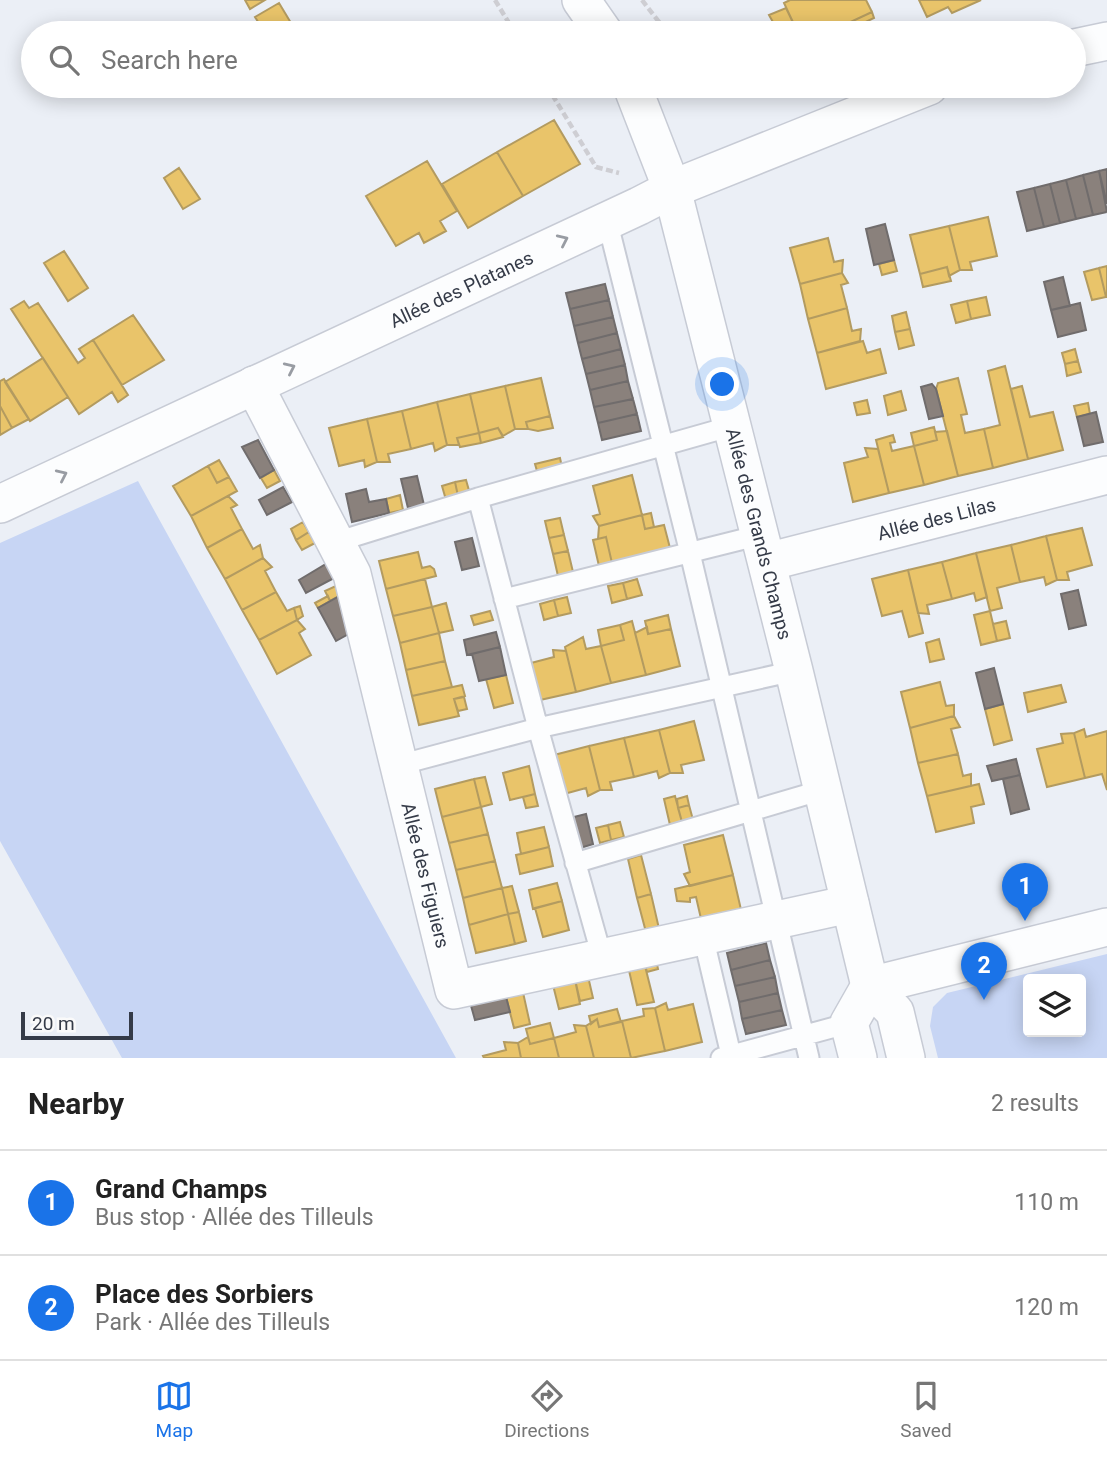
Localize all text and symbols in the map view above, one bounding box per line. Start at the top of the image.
search box [21,21,1086,98]
icon: search [45,41,83,79]
text: Search here [101,45,238,75]
one-way arrow [556,235,568,249]
street label: Allée des Platanes [386,246,537,332]
one-way arrow [283,362,295,376]
your location [705,367,739,401]
street label: Allée des Grands Champs [721,425,797,642]
one-way arrow [55,469,67,483]
street label: Allée des Lilas [875,492,998,545]
street label: Allée des Figuiers [397,800,455,950]
pin: 1 [1002,863,1048,921]
pin: 2 [961,942,1007,1000]
map controls [1023,974,1086,1037]
button: layers [1023,974,1086,1037]
scale bar [21,1009,133,1041]
text: 20 m [32,1012,75,1035]
text: Nearby [28,1086,124,1121]
text: 2 results [991,1090,1079,1117]
text: Grand Champs [95,1174,267,1204]
text: 1 [44,1189,58,1216]
text: 110 m [1014,1189,1079,1216]
text: Bus stop · Allée des Tilleuls [95,1204,374,1231]
text: Place des Sorbiers [95,1279,314,1309]
text: 2 [44,1294,58,1321]
text: 120 m [1014,1294,1079,1321]
text: Park · Allée des Tilleuls [95,1309,330,1336]
tab: Map [155,1377,193,1442]
tab: Directions [504,1377,589,1442]
tab: Saved [900,1377,952,1442]

